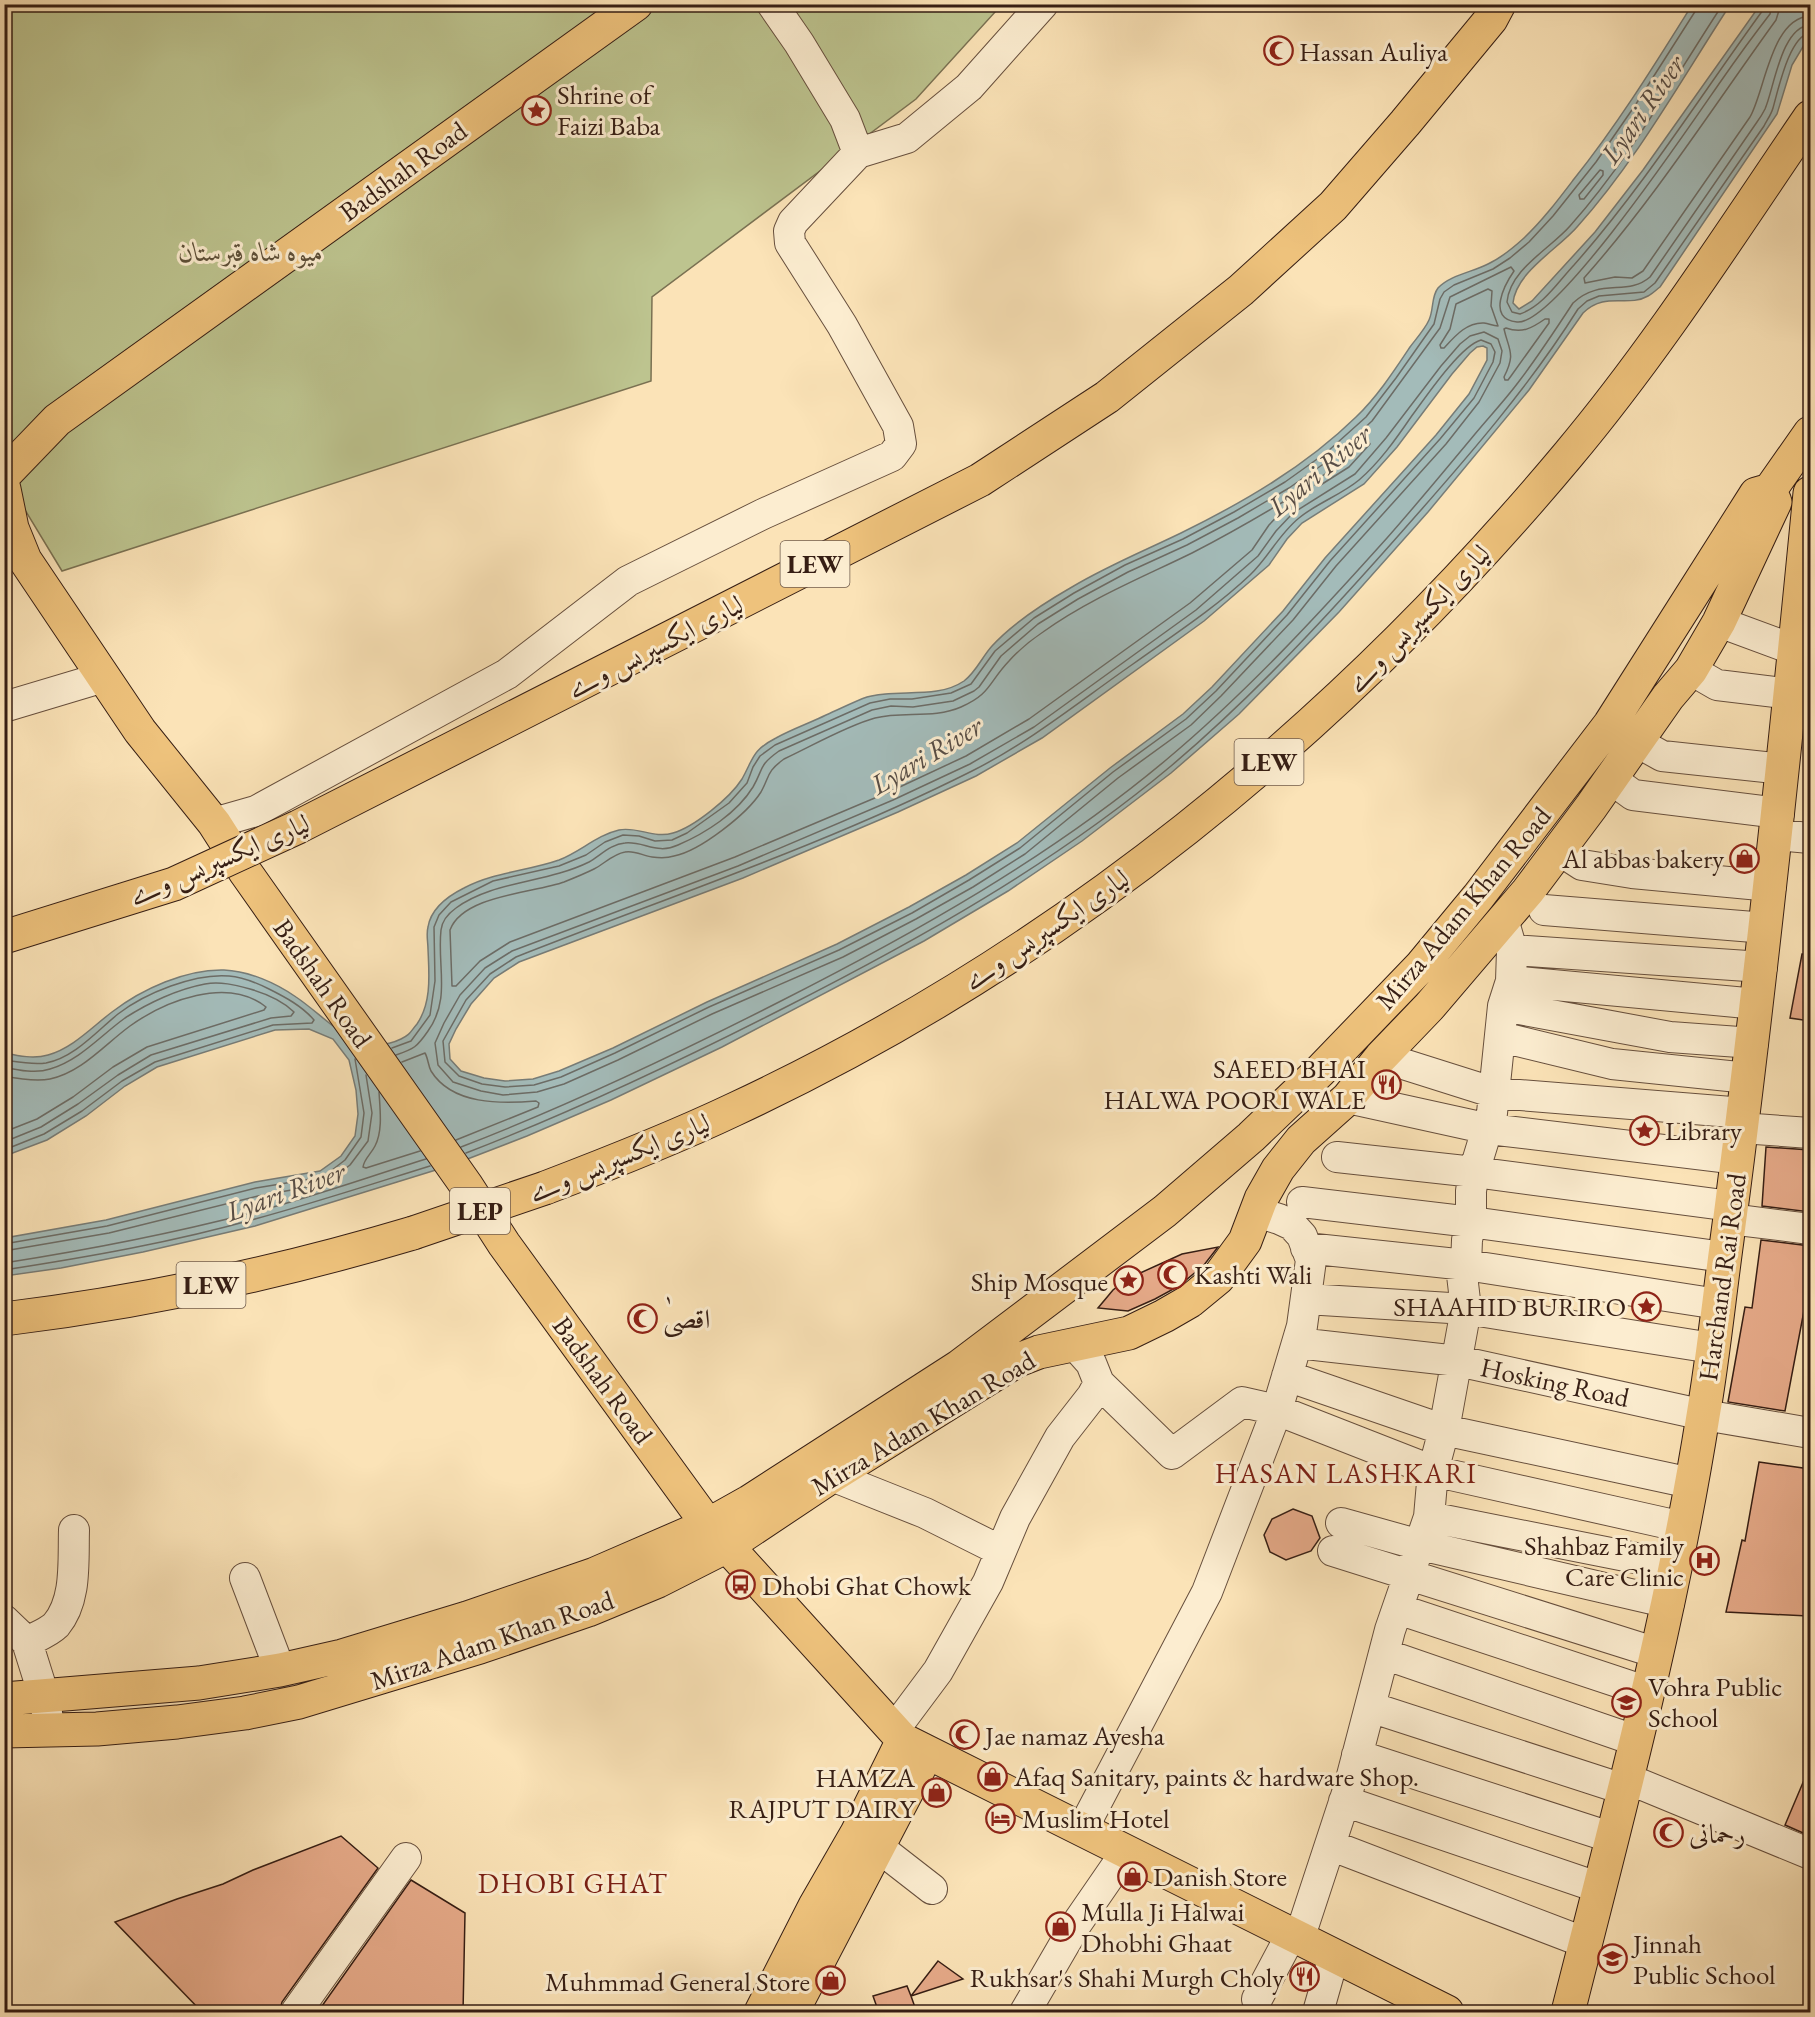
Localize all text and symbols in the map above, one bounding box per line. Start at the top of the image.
place label: Hassan Auliya [1299,34,1448,69]
mosque icon: Hassan Auliya [1262,35,1294,67]
water label: Lyari River [1591,47,1693,171]
place label: Shrine of Faizi Baba [557,77,661,143]
place icon: Shrine of Faizi Baba [520,94,552,126]
street label: Badshah Road [332,113,474,229]
park label: میوہ شاہ قبرستان [179,234,324,269]
water label: Lyari River [1259,415,1379,524]
street label: لیاری ایکسپریس وے [1338,536,1498,700]
road number: LEW [780,541,850,587]
street label: لیاری ایکسپریس وے [561,587,749,706]
water label: Lyari River [863,707,990,803]
road number: LEW [1234,739,1304,785]
street label: Mirza Adam Khan Road [1368,799,1559,1017]
street label: لیاری ایکسپریس وے [123,805,315,914]
place label: Al abbas bakery [1561,841,1724,876]
shop icon: Al abbas bakery [1729,842,1761,874]
street label: لیاری ایکسپریس وے [956,861,1136,998]
street label: Badshah Road [266,912,380,1055]
place label: SAEED BHAI HALWA POORI WALE [1104,1051,1366,1117]
restaurant icon: SAEED BHAI HALWA POORI WALE [1371,1068,1403,1100]
street label: لیاری ایکسپریس وے [523,1105,715,1210]
place label: Library [1665,1113,1742,1148]
place icon: Library [1628,1114,1660,1146]
water label: Lyari River [219,1152,351,1230]
street label: Harchand Rai Road [1690,1171,1754,1383]
road number: LEP [450,1188,510,1234]
place label: Kashti Wali [1194,1257,1313,1292]
mosque icon: Kashti Wali [1157,1258,1189,1290]
road number: LEW [176,1262,246,1308]
place label: Ship Mosque [971,1264,1108,1299]
place icon: Ship Mosque [1113,1265,1145,1297]
place label: SHAAHID BURIRO [1393,1289,1626,1324]
place icon: SHAAHID BURIRO [1631,1290,1663,1322]
place label: اقصیٰ [663,1296,710,1338]
mosque icon: اقصیٰ [626,1302,658,1334]
street label: Badshah Road [545,1309,661,1451]
street label: Mirza Adam Khan Road [805,1342,1042,1504]
street label: Hosking Road [1477,1349,1633,1415]
district label: HASAN LASHKARI [1215,1455,1477,1491]
place label: Shahbaz Family Care Clinic [1524,1528,1684,1594]
hospital icon: Shahbaz Family Care Clinic [1689,1545,1721,1577]
place label: Dhobi Ghat Chowk [762,1568,971,1603]
bus stop icon: Dhobi Ghat Chowk [725,1569,757,1601]
street label: Mirza Adam Khan Road [366,1582,619,1698]
place label: Vohra Public School [1648,1669,1782,1735]
school or university icon: Vohra Public School [1611,1686,1643,1718]
place label: Jae namaz Ayesha [983,1718,1165,1753]
mosque icon: Jae namaz Ayesha [948,1719,980,1751]
place label: Afaq Sanitary, paints & hardware Shop. [1013,1759,1419,1794]
place label: HAMZA RAJPUT DAIRY [728,1760,916,1826]
shop icon: Afaq Sanitary, paints & hardware Shop. [977,1760,1009,1792]
shop icon: HAMZA RAJPUT DAIRY [920,1777,952,1809]
place label: Muslim Hotel [1022,1801,1170,1836]
hotel icon: Muslim Hotel [985,1802,1017,1834]
place label: رحمانی [1689,1816,1745,1851]
mosque icon: رحمانی [1652,1817,1684,1849]
place label: Danish Store [1153,1859,1287,1894]
shop icon: Danish Store [1116,1860,1148,1892]
district label: DHOBI GHAT [478,1865,668,1901]
place label: Mulla Ji Halwai Dhobhi Ghaat [1081,1894,1245,1960]
shop icon: Mulla Ji Halwai Dhobhi Ghaat [1044,1911,1076,1943]
place label: Jinnah Public School [1631,1926,1775,1992]
school or university icon: Jinnah Public School [1596,1943,1628,1975]
place label: Rukhsar's Shahi Murgh Choly [970,1960,1284,1995]
restaurant icon: Rukhsar's Shahi Murgh Choly [1289,1961,1321,1993]
place label: Muhmmad General Store [545,1964,810,1999]
shop icon: Muhmmad General Store [815,1965,847,1997]

